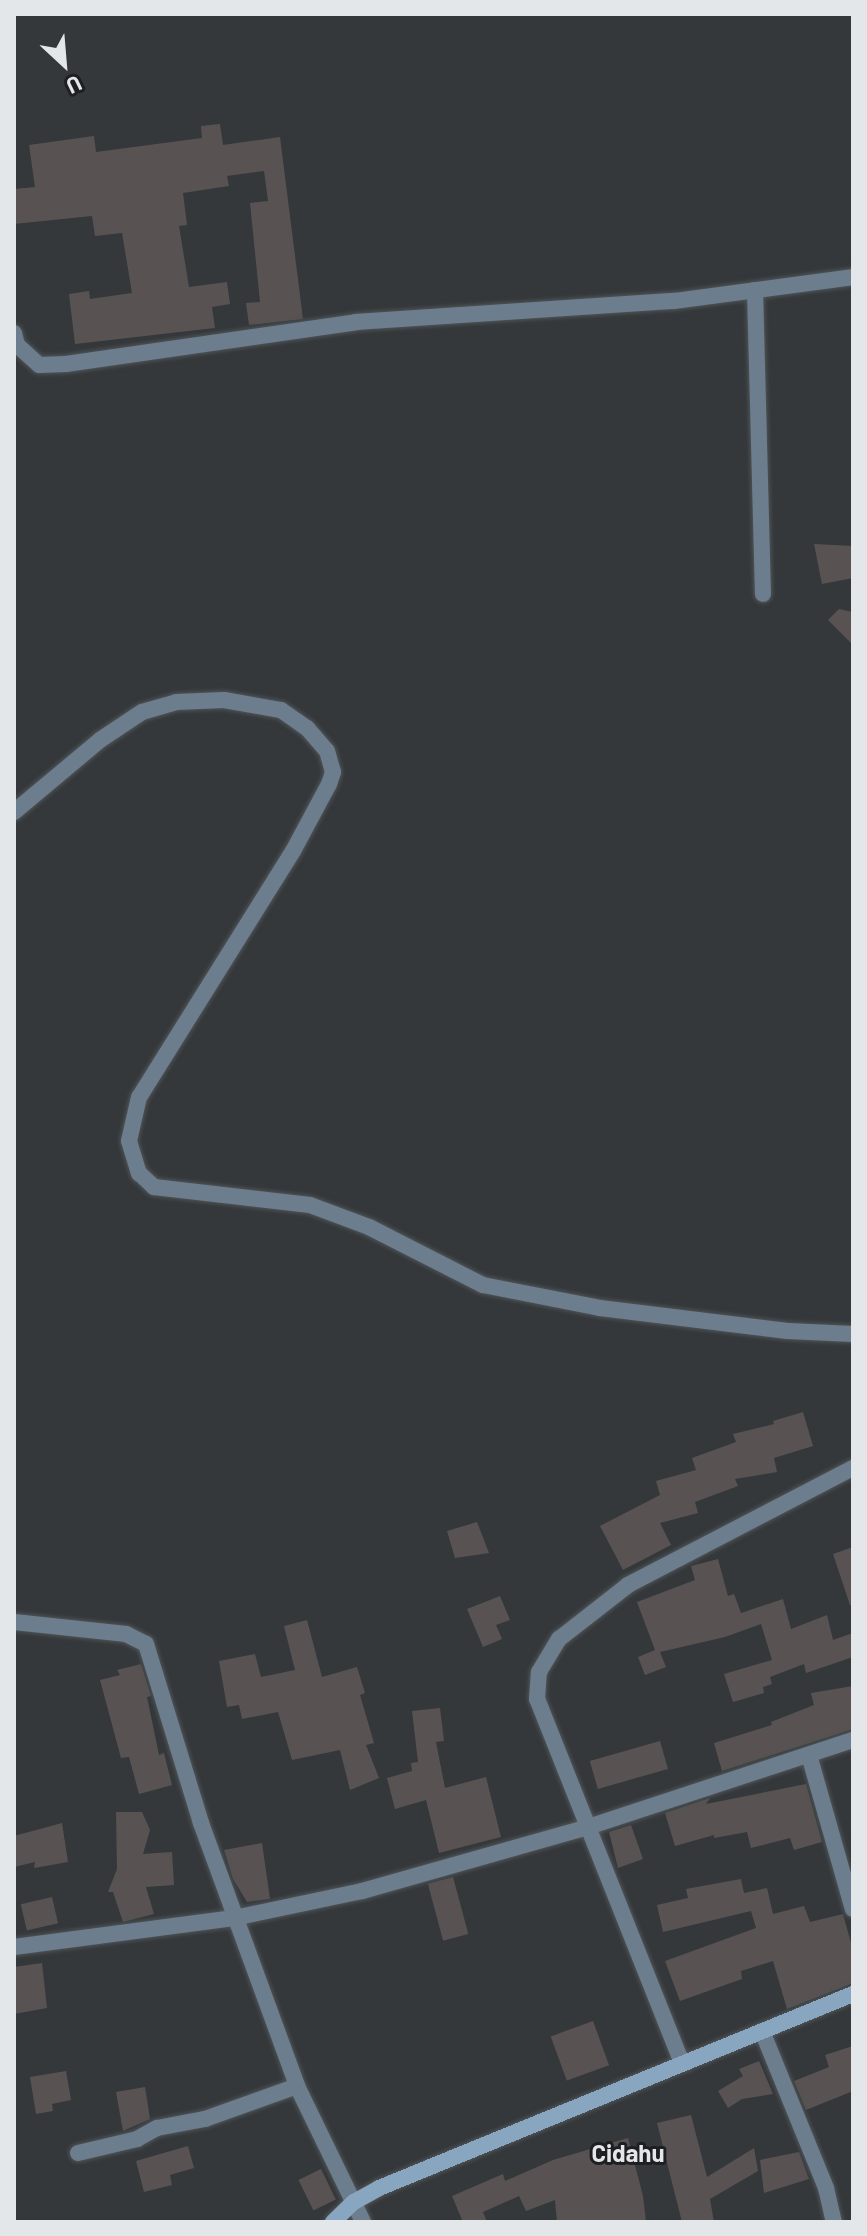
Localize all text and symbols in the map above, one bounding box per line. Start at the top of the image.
north arrow [24,24,104,104]
text: U [63,71,86,100]
district label: Cidahu [591,2139,665,2167]

